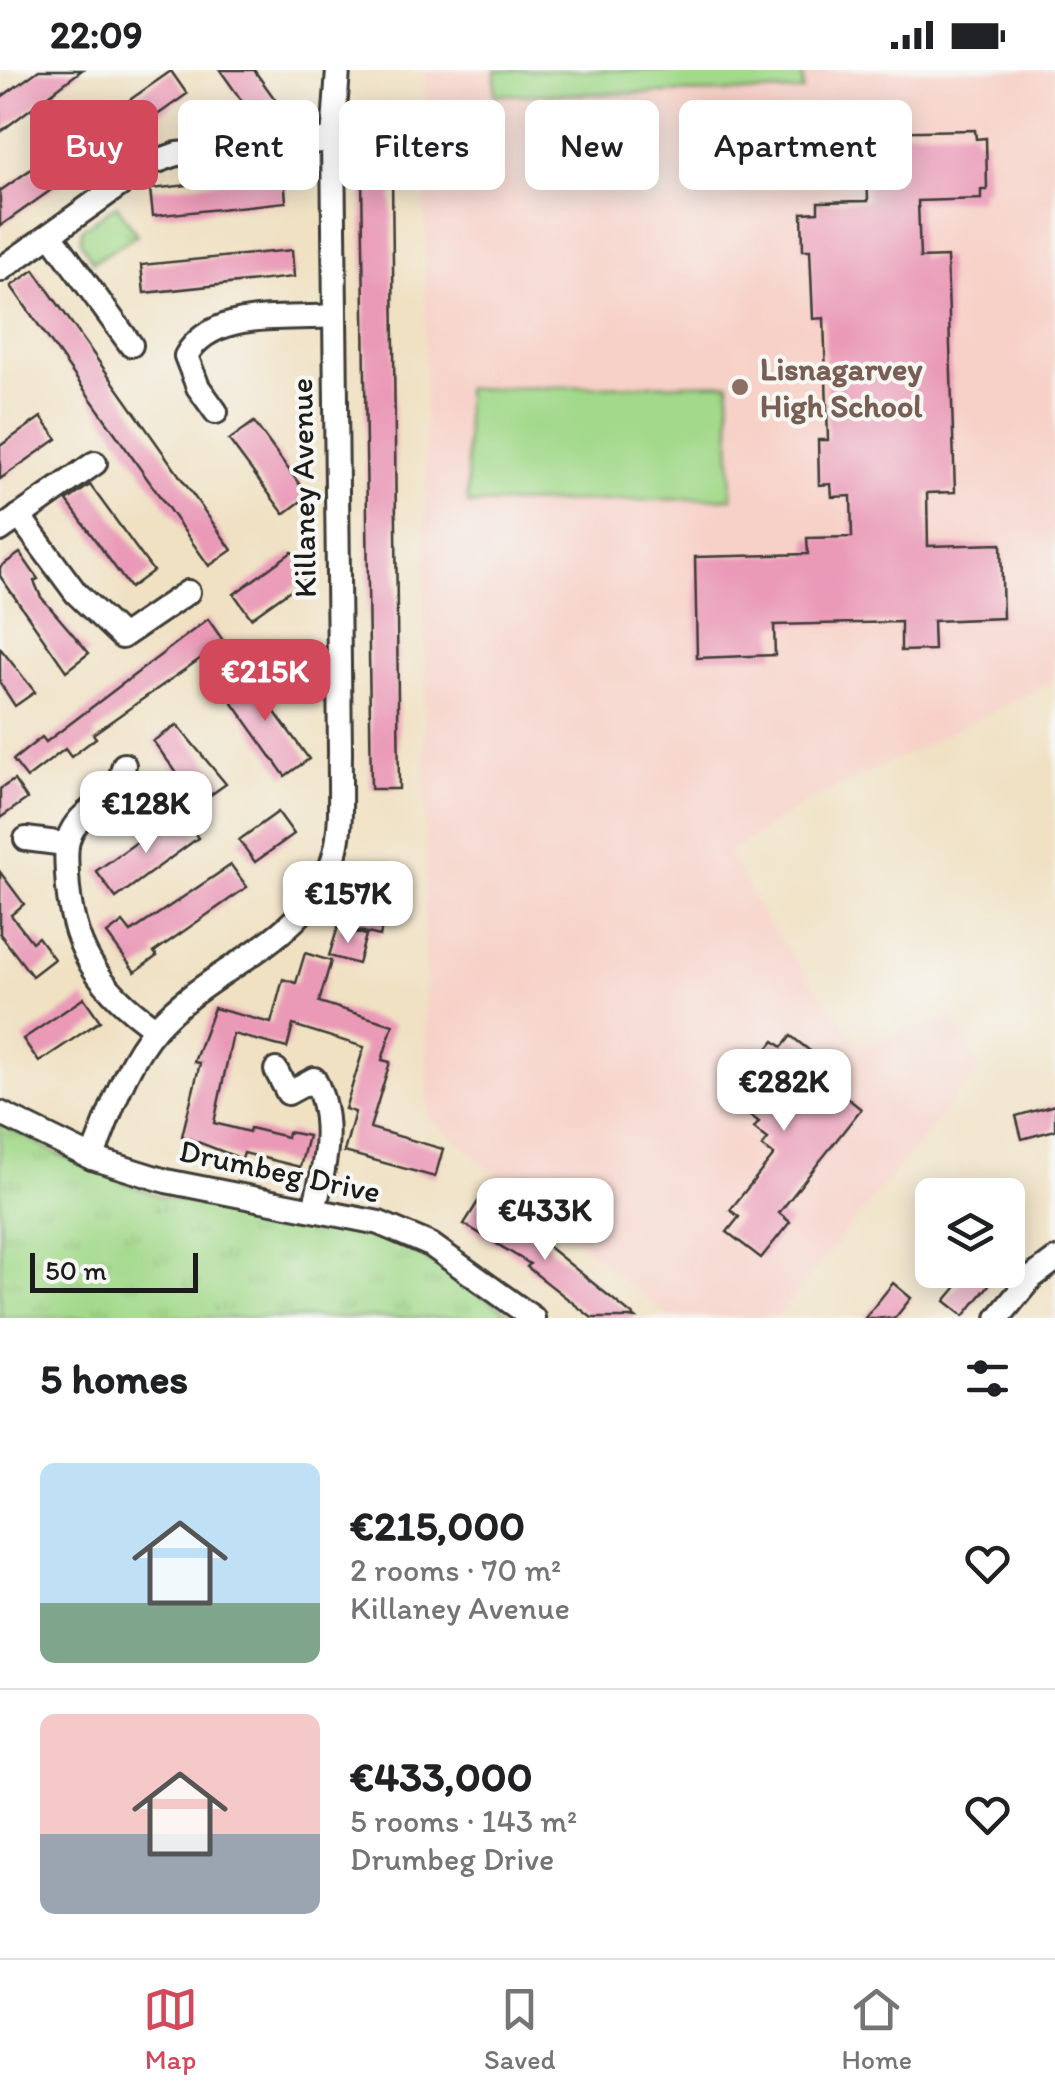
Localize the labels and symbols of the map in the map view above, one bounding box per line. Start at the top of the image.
place label: Lisnagarvey High School [760,350,923,425]
marker: Lisnagarvey High School [729,376,751,398]
street label: Killaney Avenue [282,378,324,598]
pin: €215K [195,639,335,724]
pin: €128K [76,771,216,856]
pin: €157K [278,861,418,946]
pin: €282K [714,1049,854,1134]
street label: Drumbeg Drive [176,1131,384,1211]
pin: €433K [475,1178,615,1263]
scale bar [30,1248,198,1292]

